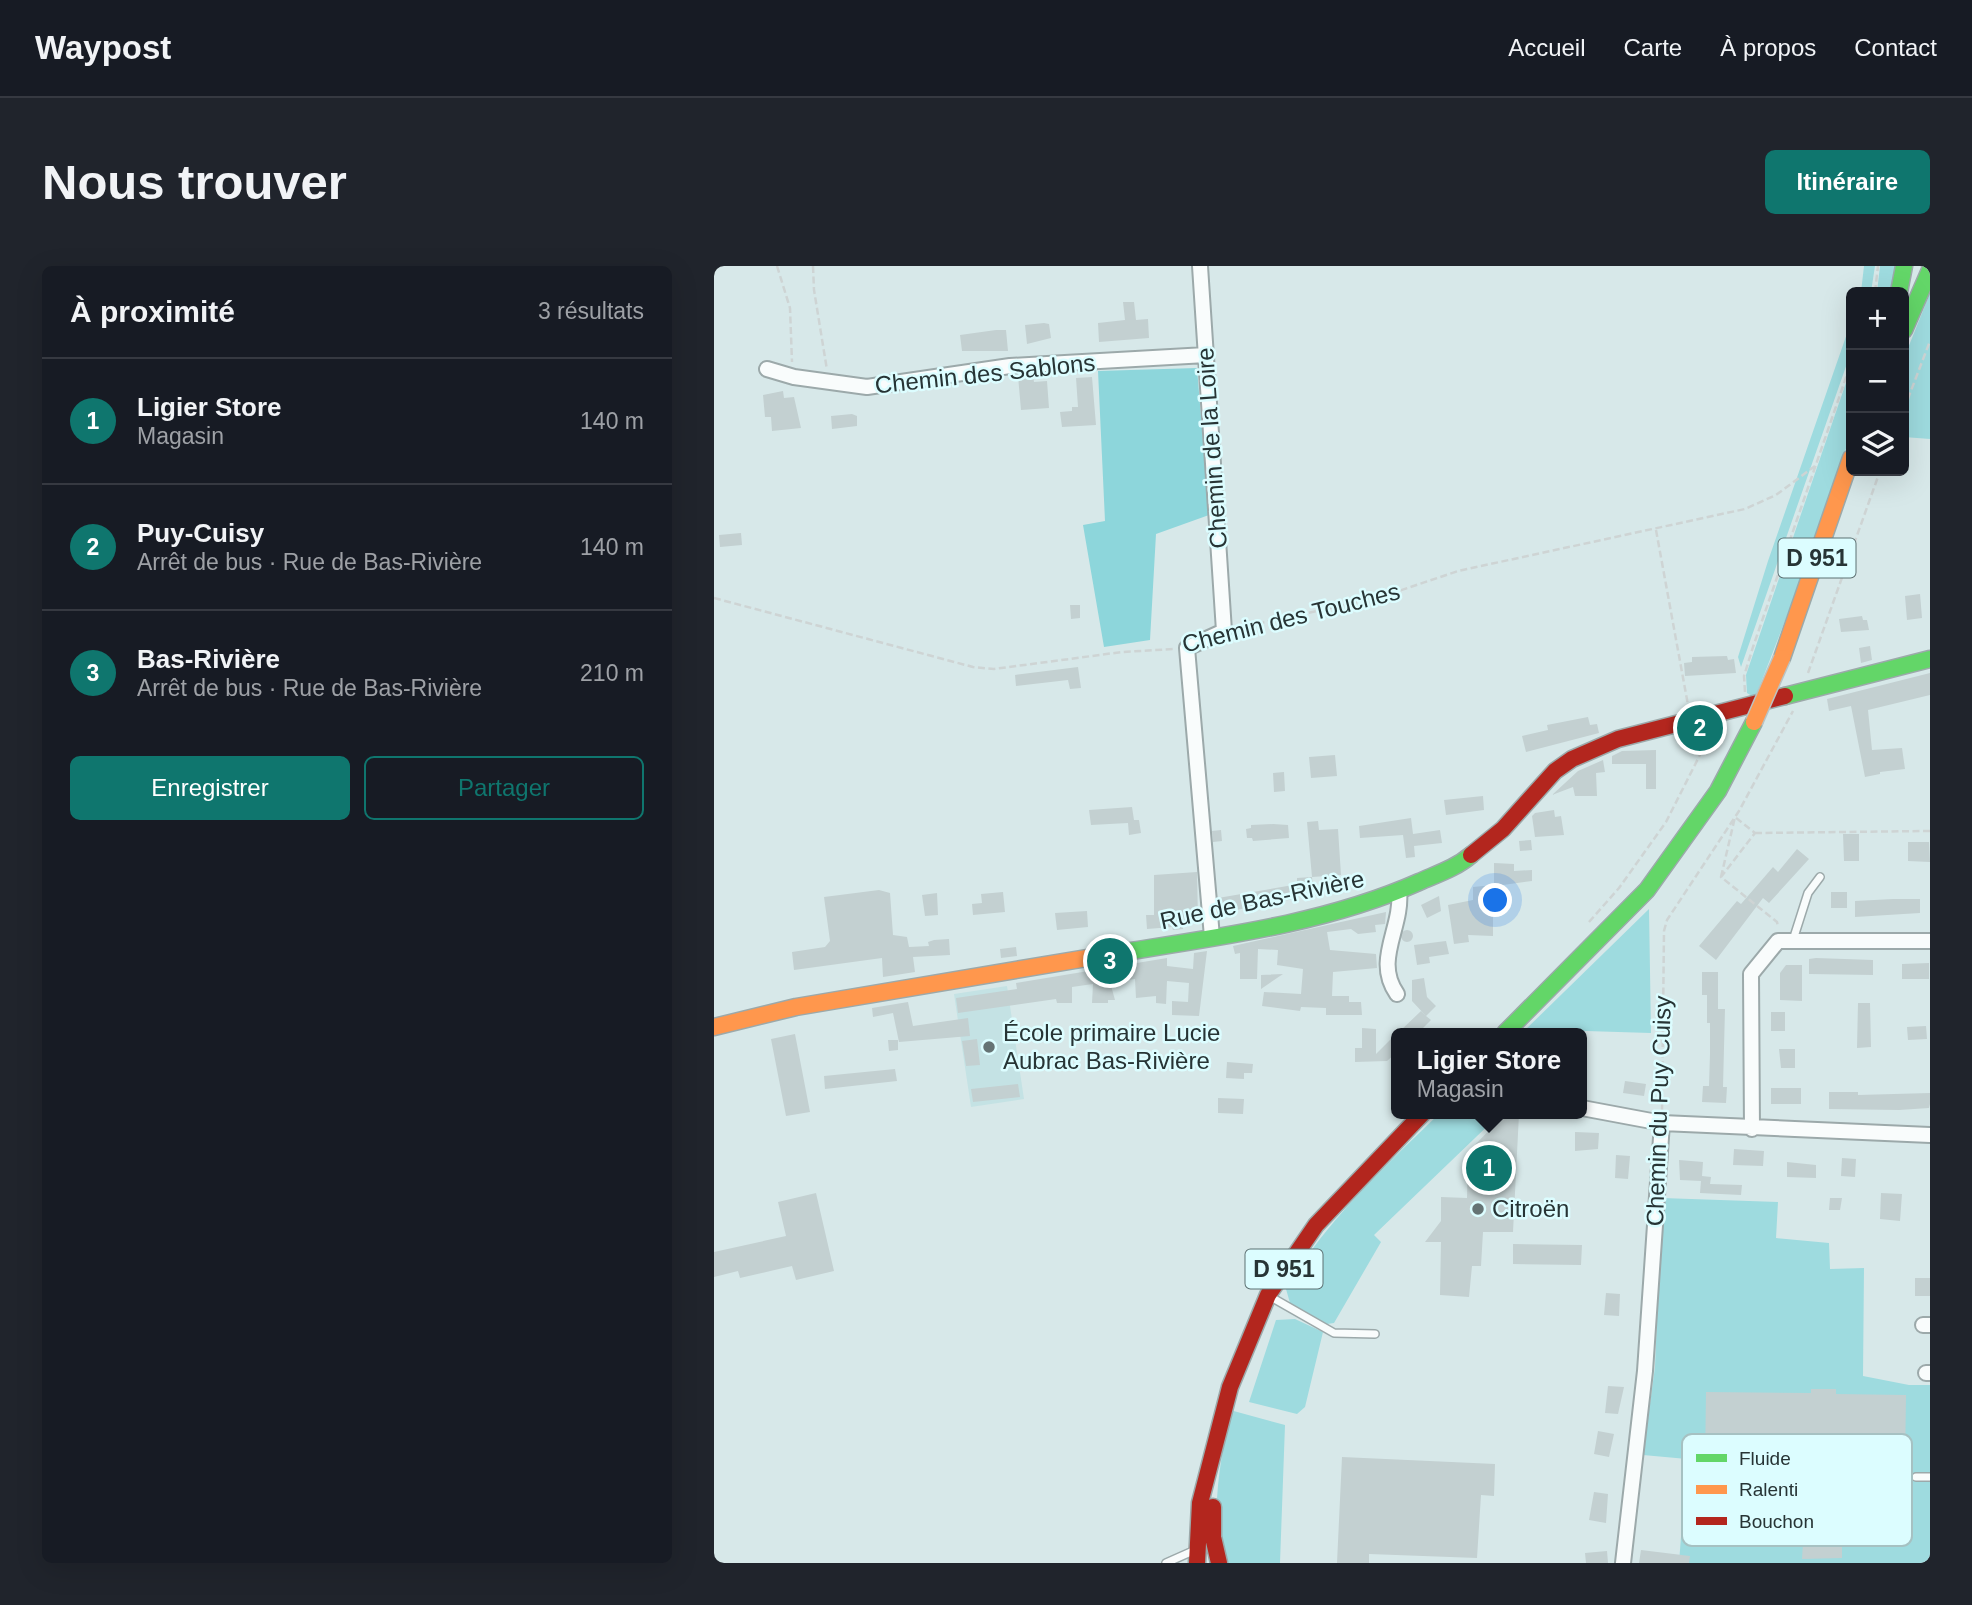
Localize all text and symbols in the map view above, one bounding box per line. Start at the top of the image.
text: Waypost [35,29,171,66]
text: Accueil [1508,34,1586,61]
text: Carte [1624,34,1682,61]
text: À propos [1720,34,1816,61]
text: Contact [1854,34,1937,61]
button: Itinéraire [1765,150,1930,214]
text: Nous trouver [42,155,347,209]
map controls [1846,287,1909,476]
button: + [1846,287,1909,350]
text: À proximité [70,295,235,328]
text: 3 résultats [538,298,644,324]
street label: Chemin de la Loire [1191,347,1232,549]
street label: Chemin des Sablons [873,349,1096,399]
button: − [1846,350,1909,413]
text: Ligier Store [137,392,281,422]
text: 1 [87,408,99,434]
text: 140 m [580,408,644,434]
button: layers [1846,413,1909,476]
text: Magasin [137,423,224,449]
text: Puy-Cuisy [137,518,264,548]
text: 2 [87,534,99,560]
text: 140 m [580,534,644,560]
road number: D 951 [1778,538,1856,578]
text: Arrêt de bus · Rue de Bas-Rivière [137,549,482,575]
street label: Chemin des Touches [1179,577,1403,658]
text: Bas-Rivière [137,644,280,674]
text: 3 [87,660,99,686]
text: 210 m [580,660,644,686]
text: Arrêt de bus · Rue de Bas-Rivière [137,675,482,701]
pin: 2 [1677,702,1723,754]
button: Enregistrer [70,756,350,820]
button: Partager [364,756,644,820]
street label: Rue de Bas-Rivière [1157,865,1366,934]
your location [1478,883,1512,917]
pin: 3 [1087,935,1133,987]
street label: Chemin du Puy Cuisy [1641,995,1676,1227]
place label: École primaire Lucie Aubrac Bas-Rivière [1003,1019,1220,1074]
popup [1391,1028,1587,1119]
marker: École primaire Lucie Aubrac Bas-Rivière [981,1039,997,1055]
text: Ligier Store [1417,1045,1561,1075]
text: Magasin [1417,1076,1504,1102]
pin: 1 [1466,1142,1512,1194]
place label: Citroën [1492,1195,1569,1222]
marker: Citroën [1470,1201,1486,1217]
road number: D 951 [1246,1250,1322,1288]
legend [1682,1434,1912,1546]
text: Fluide [1739,1448,1791,1469]
text: Ralenti [1739,1479,1798,1500]
text: Bouchon [1739,1511,1814,1532]

